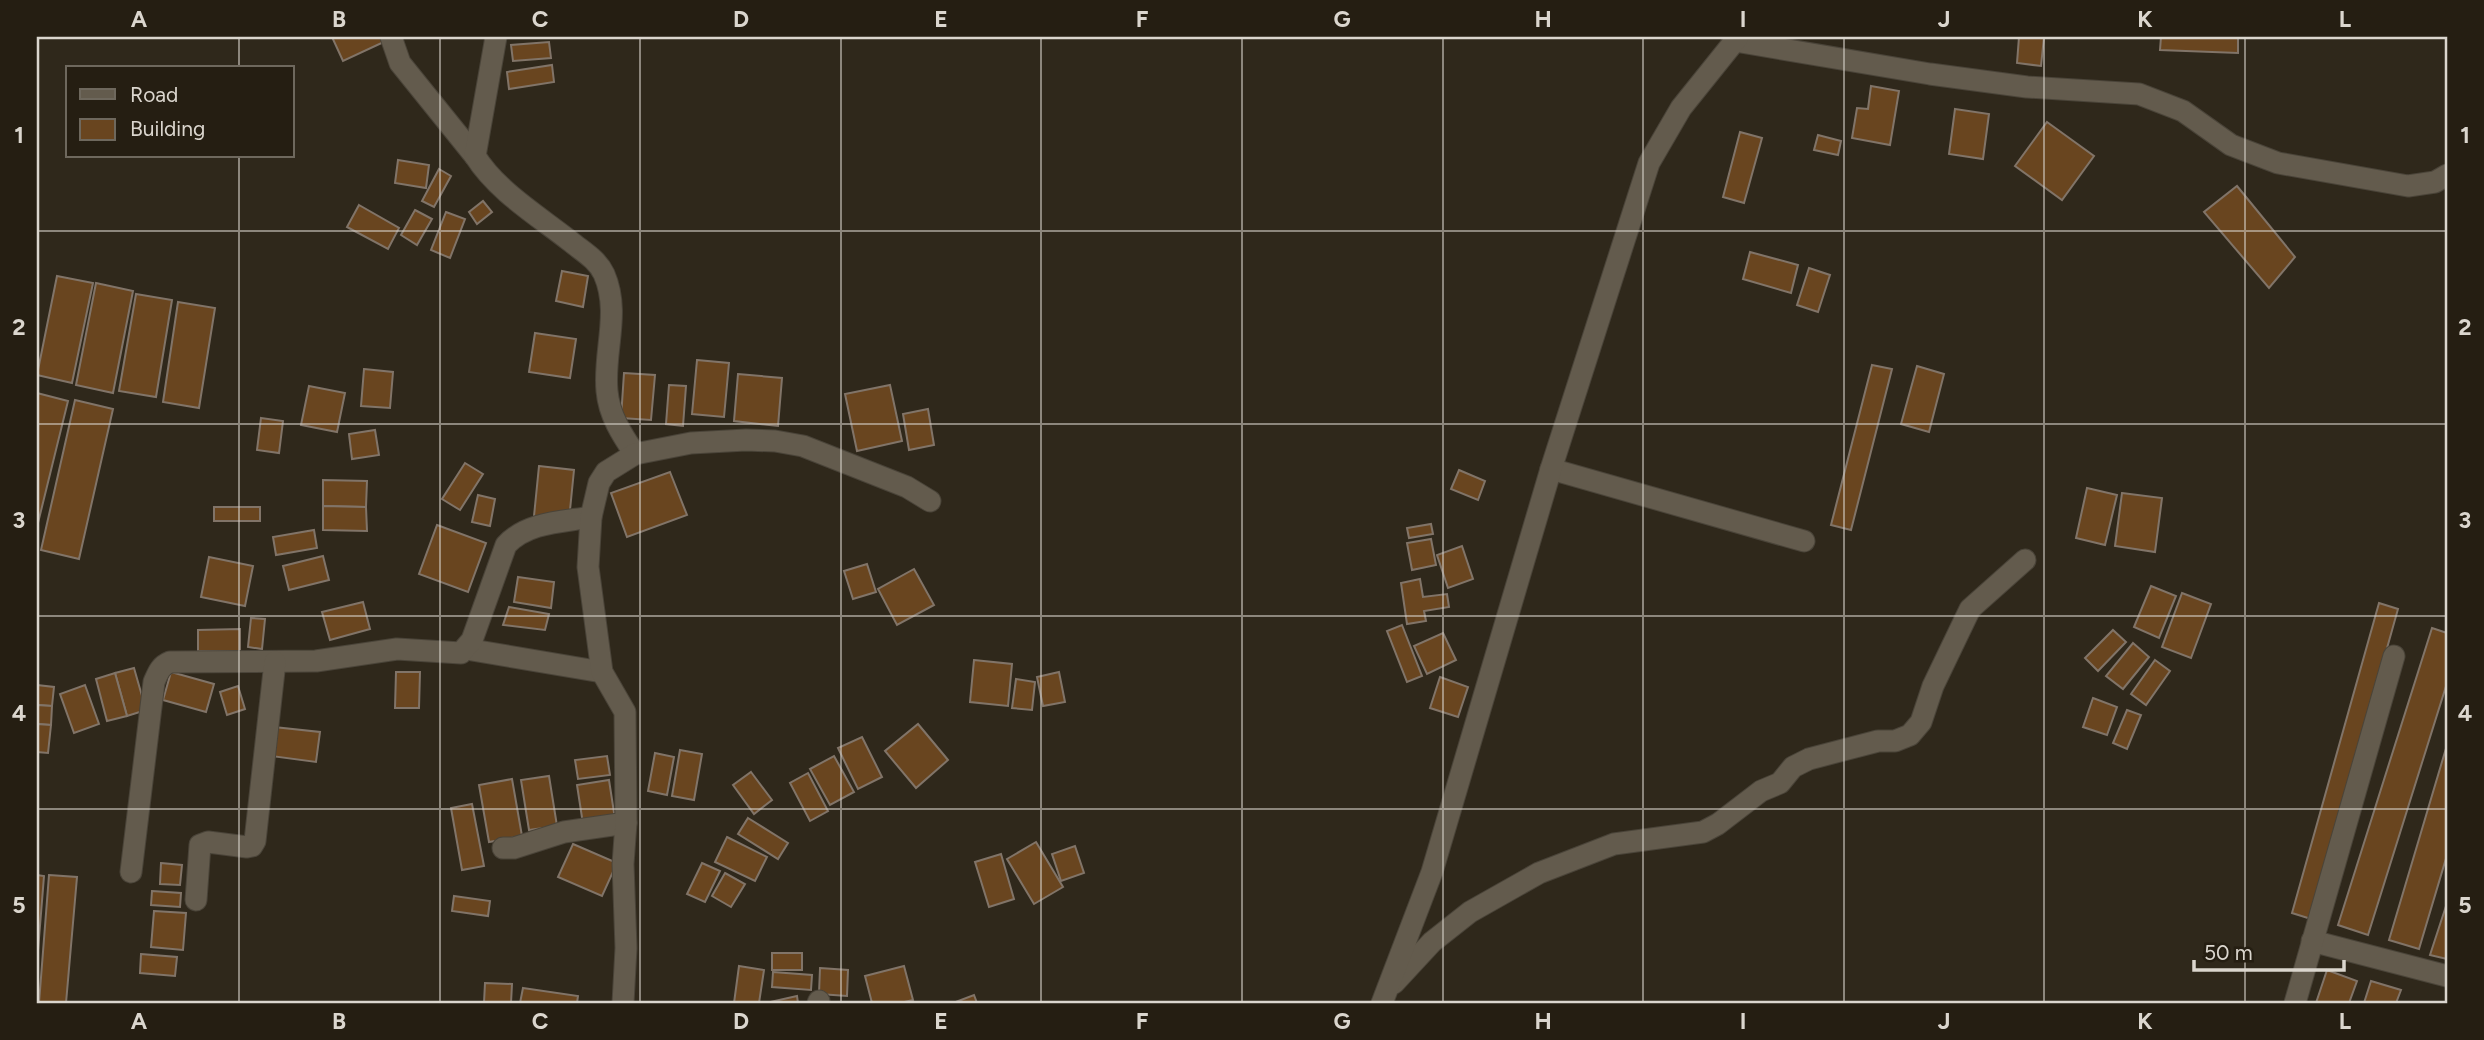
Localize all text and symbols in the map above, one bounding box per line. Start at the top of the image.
text: A [131,5,148,33]
text: B [332,5,346,33]
text: C [532,5,549,33]
text: D [733,5,749,33]
text: E [934,5,948,33]
text: F [1136,5,1149,33]
text: G [1333,5,1351,33]
text: H [1534,5,1552,33]
text: I [1740,5,1746,33]
text: J [1938,5,1950,33]
text: K [2137,5,2153,33]
text: L [2339,5,2351,33]
legend [66,66,294,158]
text: Road [130,82,178,107]
text: Building [130,116,205,141]
text: 1 [14,121,24,149]
text: 1 [2460,121,2470,149]
text: 2 [12,313,26,341]
text: 2 [2458,313,2472,341]
text: 3 [13,506,25,534]
text: 3 [2459,506,2471,534]
text: 4 [12,699,26,727]
text: 4 [2458,699,2472,727]
text: 5 [12,891,26,919]
text: 5 [2458,891,2472,919]
scale bar [2194,928,2344,972]
text: 50 m [2204,940,2253,965]
text: A [131,1007,148,1035]
text: B [332,1007,346,1035]
text: C [532,1007,549,1035]
text: D [733,1007,749,1035]
text: E [934,1007,948,1035]
text: F [1136,1007,1149,1035]
text: G [1333,1007,1351,1035]
text: H [1534,1007,1552,1035]
text: I [1740,1007,1746,1035]
text: J [1938,1007,1950,1035]
text: K [2137,1007,2153,1035]
text: L [2339,1007,2351,1035]

